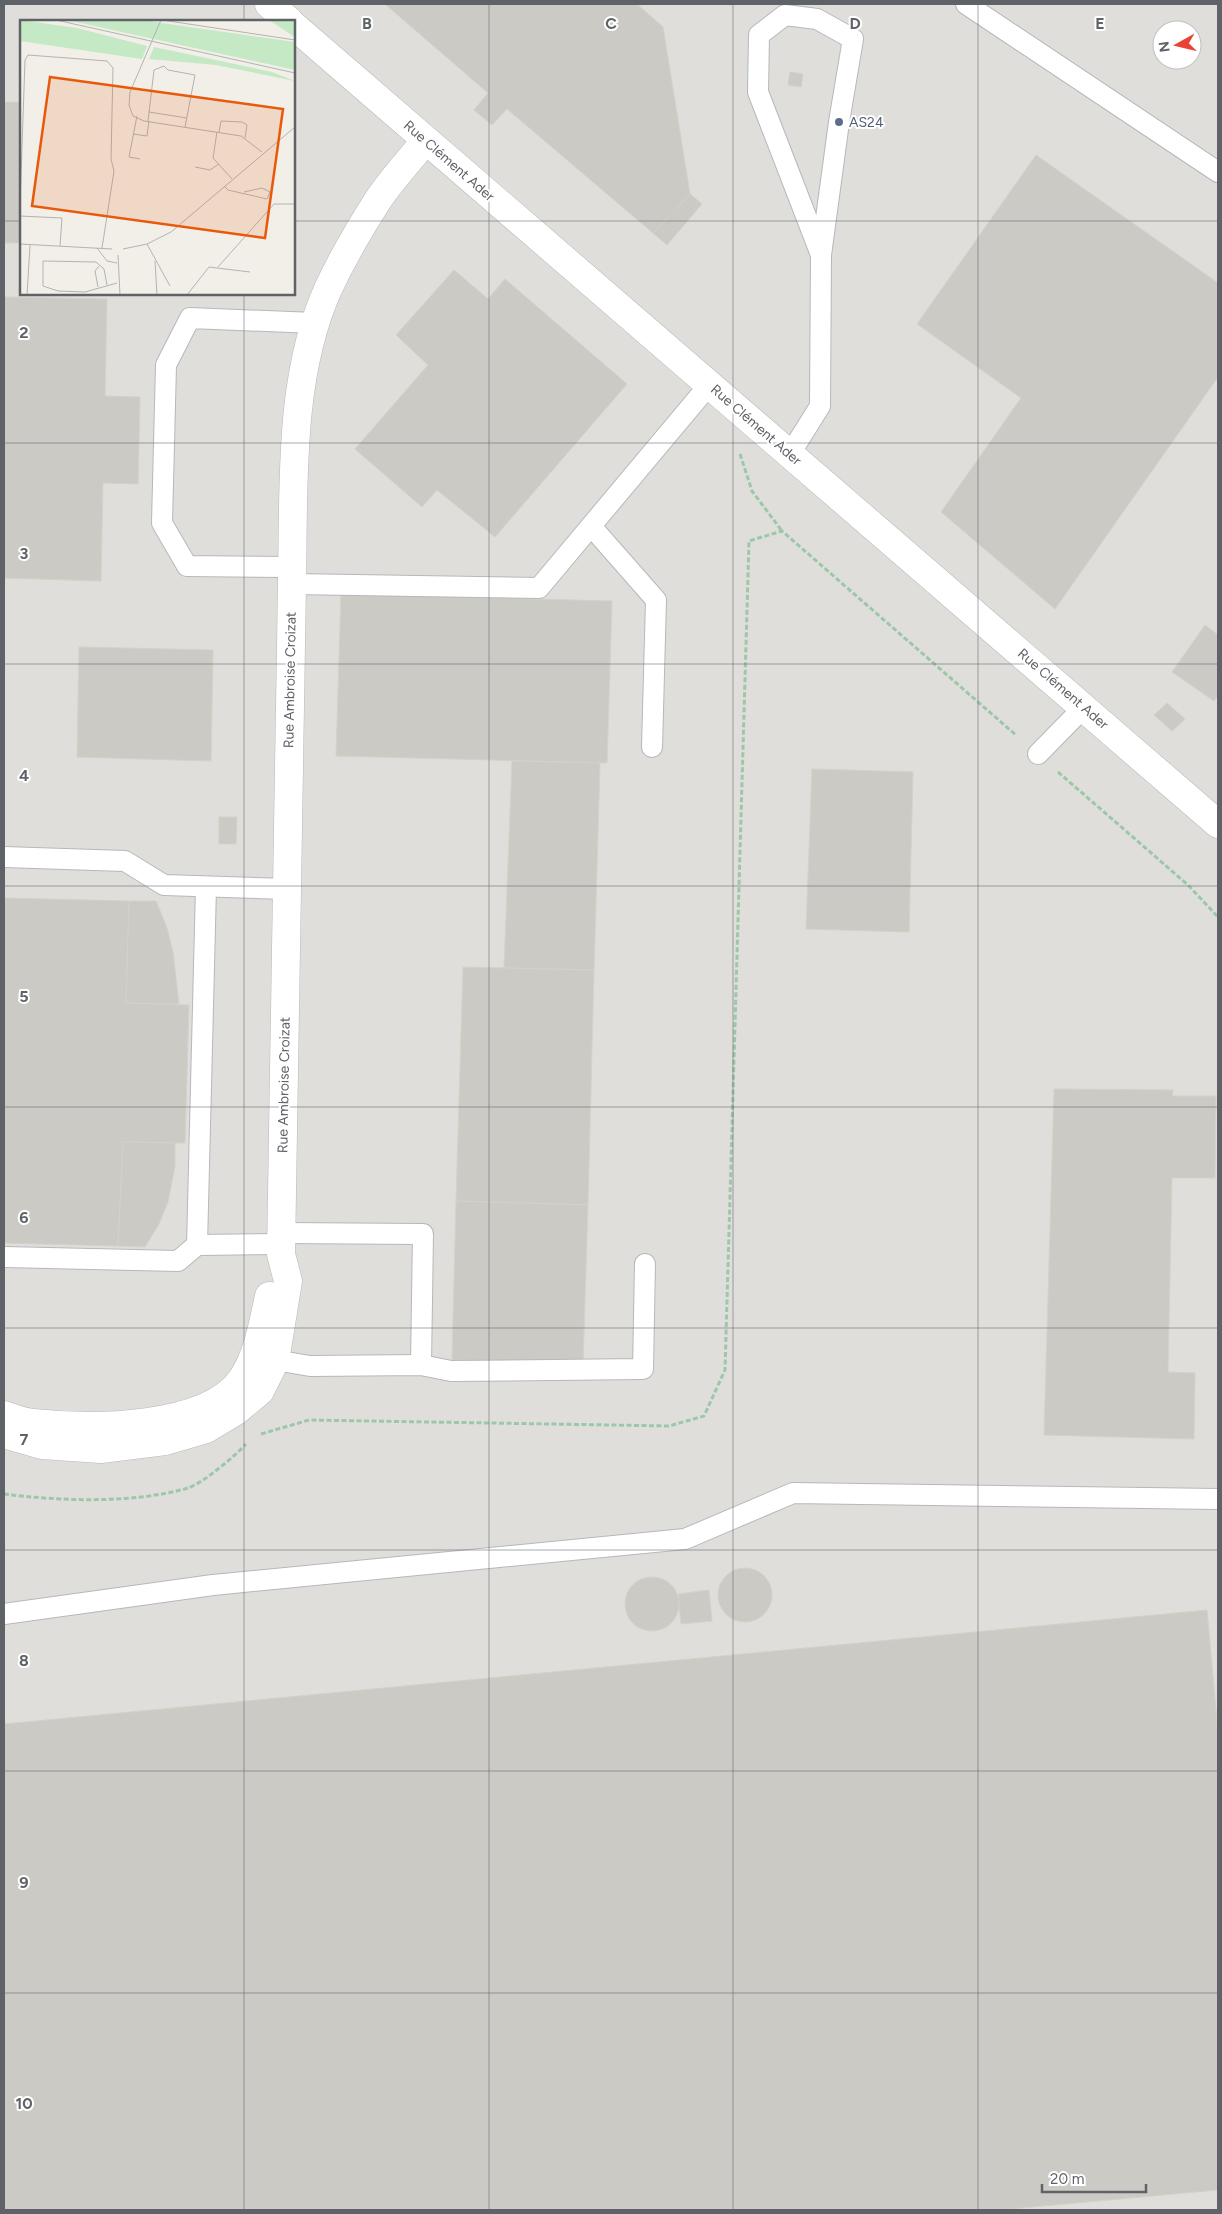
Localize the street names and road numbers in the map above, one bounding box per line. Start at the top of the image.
street label: Rue Clément Ader [400,117,498,205]
street label: Rue Clément Ader [707,381,805,469]
street label: Rue Ambroise Croizat [280,612,300,748]
street label: Rue Clément Ader [1014,645,1112,733]
street label: Rue Ambroise Croizat [274,1017,294,1153]

